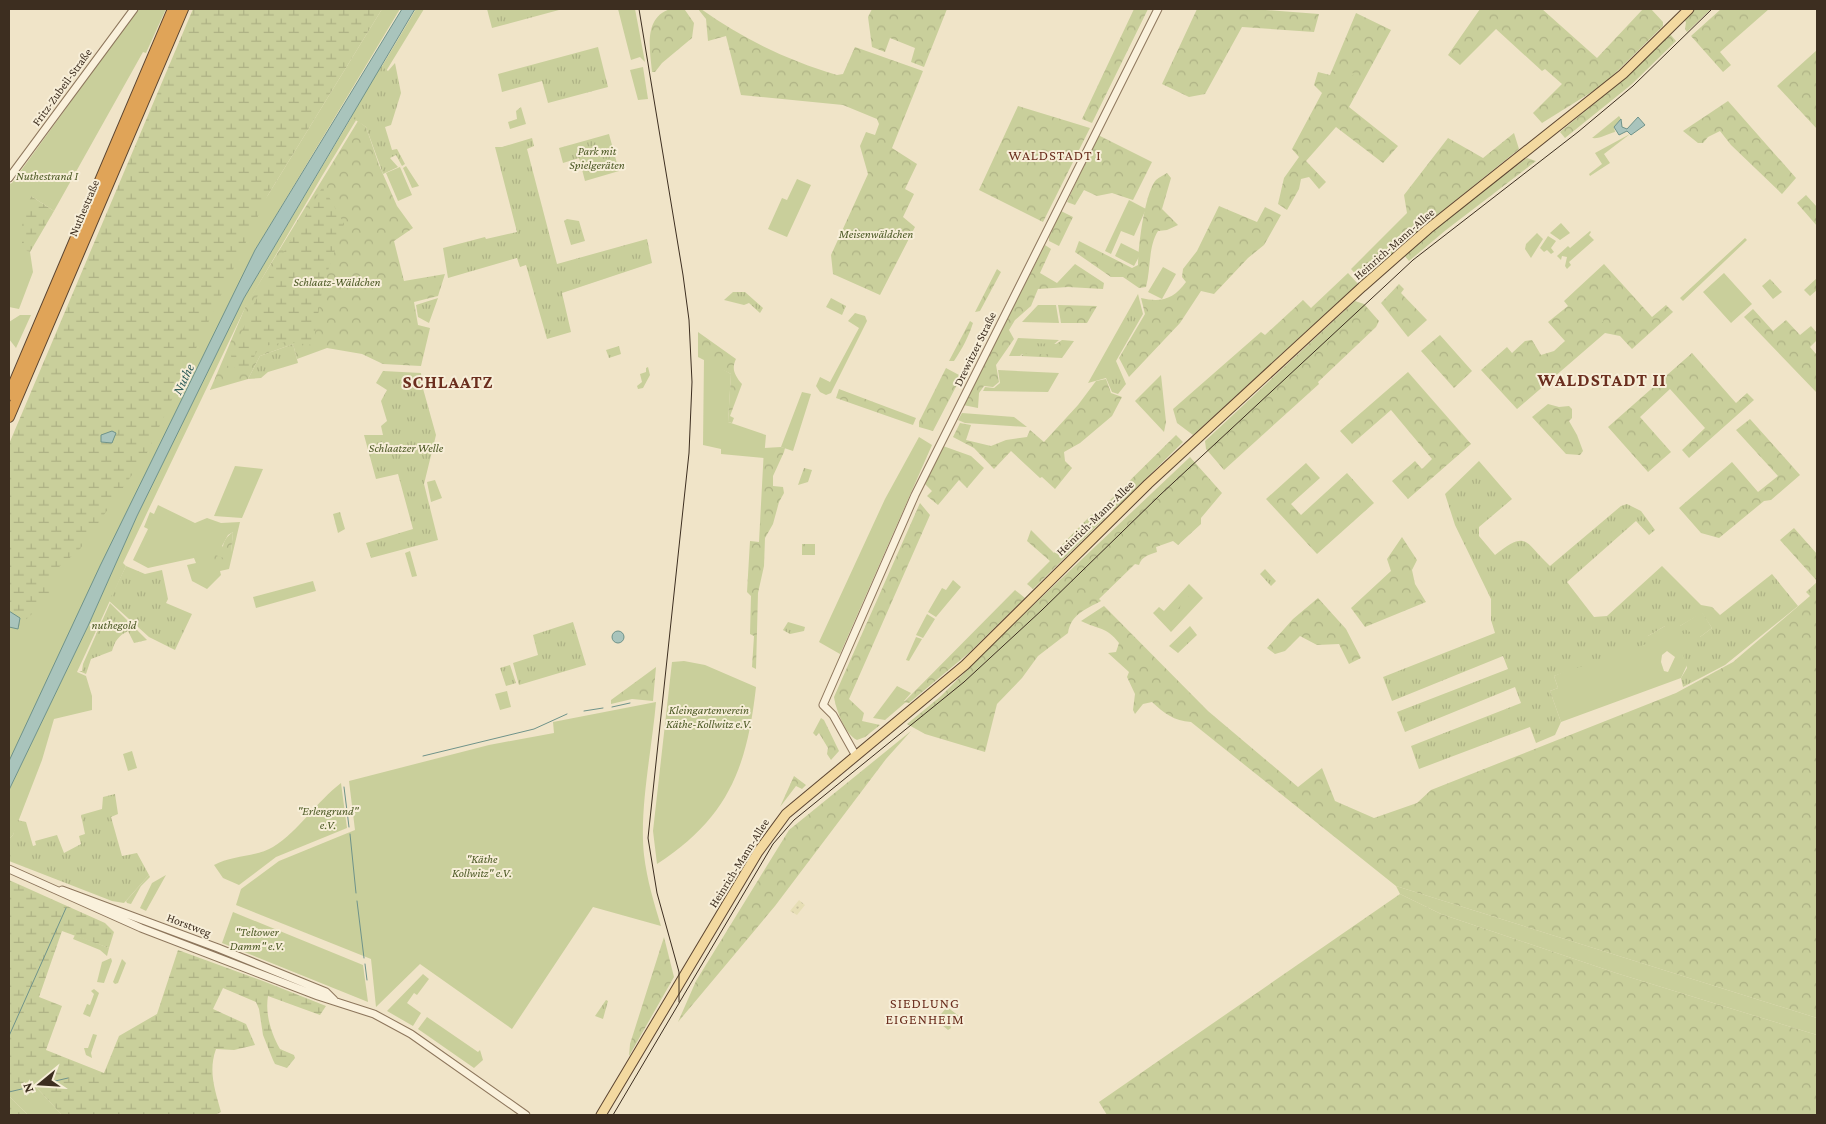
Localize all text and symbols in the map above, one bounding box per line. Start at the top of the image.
street label: Fritz-Zubeil-Straße [29,46,95,128]
park label: Park mit Spielgeräten [569,144,625,172]
district label: WALDSTADT I [1009,147,1101,163]
park label: Nuthestrand I [16,169,78,183]
street label: Nuthestraße [66,178,102,238]
street label: Heinrich-Mann-Allee [1351,205,1437,283]
park label: Meisenwäldchen [838,227,913,241]
park label: Schlaatz-Wäldchen [293,275,381,289]
street label: Drewitzer Straße [951,309,999,389]
water label: Nuthe [169,360,198,397]
district label: WALDSTADT II [1536,370,1667,390]
district label: SCHLAATZ [403,372,493,392]
park label: Schlaatzer Welle [369,441,444,455]
street label: Heinrich-Mann-Allee [1053,477,1137,559]
park label: nuthegold [92,618,137,632]
park label: Kleingartenverein Käthe-Kollwitz e.V. [666,703,752,731]
park label: "Erlengrund" e.V. [297,804,360,832]
street label: Heinrich-Mann-Allee [706,816,772,910]
park label: "Käthe Kollwitz" e.V. [452,852,512,880]
street label: Horstweg [165,910,213,940]
park label: "Teltower Damm" e.V. [230,925,284,953]
district label: SIEDLUNG EIGENHEIM [885,995,965,1027]
north arrow [15,1059,65,1109]
text: N [18,1081,37,1095]

